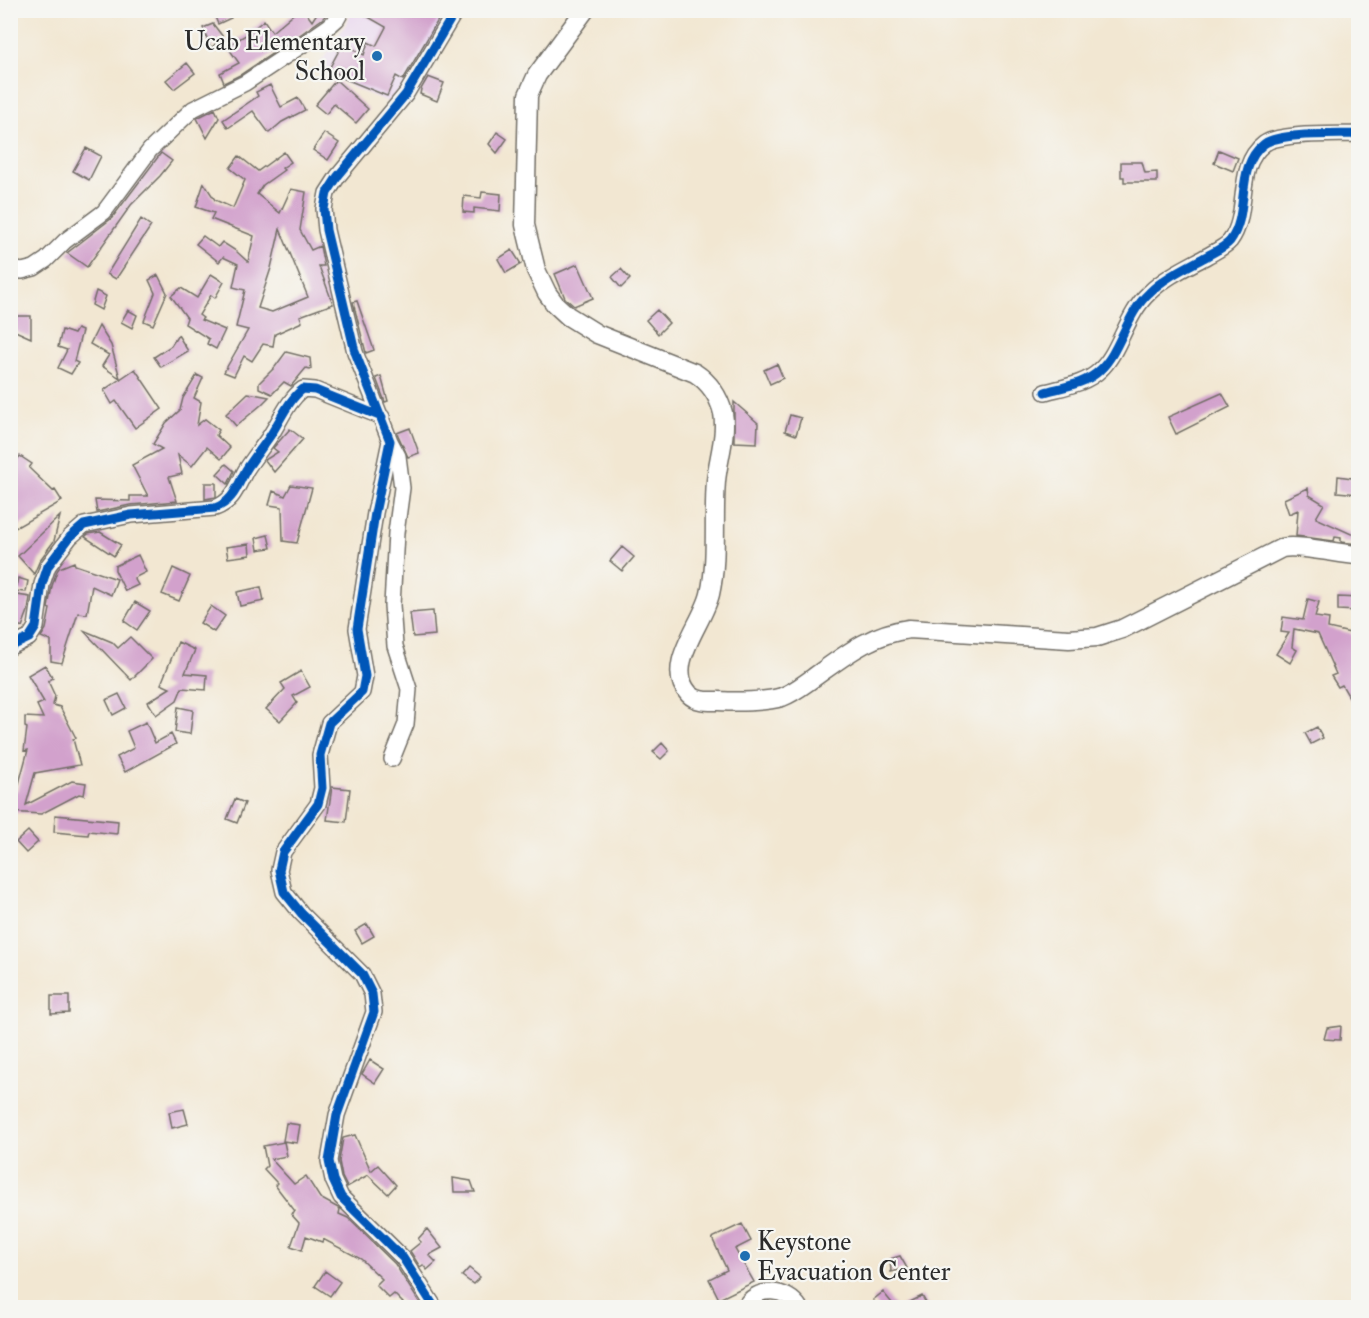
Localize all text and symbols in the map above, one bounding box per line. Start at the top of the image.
place label: Ucab Elementary School [184,26,366,88]
marker: Ucab Elementary School [370,49,384,63]
place label: Keystone Evacuation Center [757,1226,951,1288]
marker: Keystone Evacuation Center [738,1249,752,1263]

